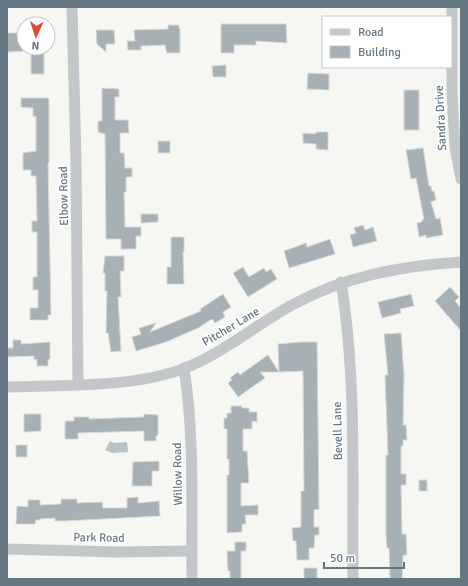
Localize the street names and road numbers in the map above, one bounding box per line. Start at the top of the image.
street label: Sandra Drive [432,85,450,151]
street label: Elbow Road [56,166,72,226]
street label: Pitcher Lane [200,304,262,350]
street label: Bevell Lane [330,401,346,461]
street label: Willow Road [170,442,186,506]
street label: Park Road [73,530,125,546]

